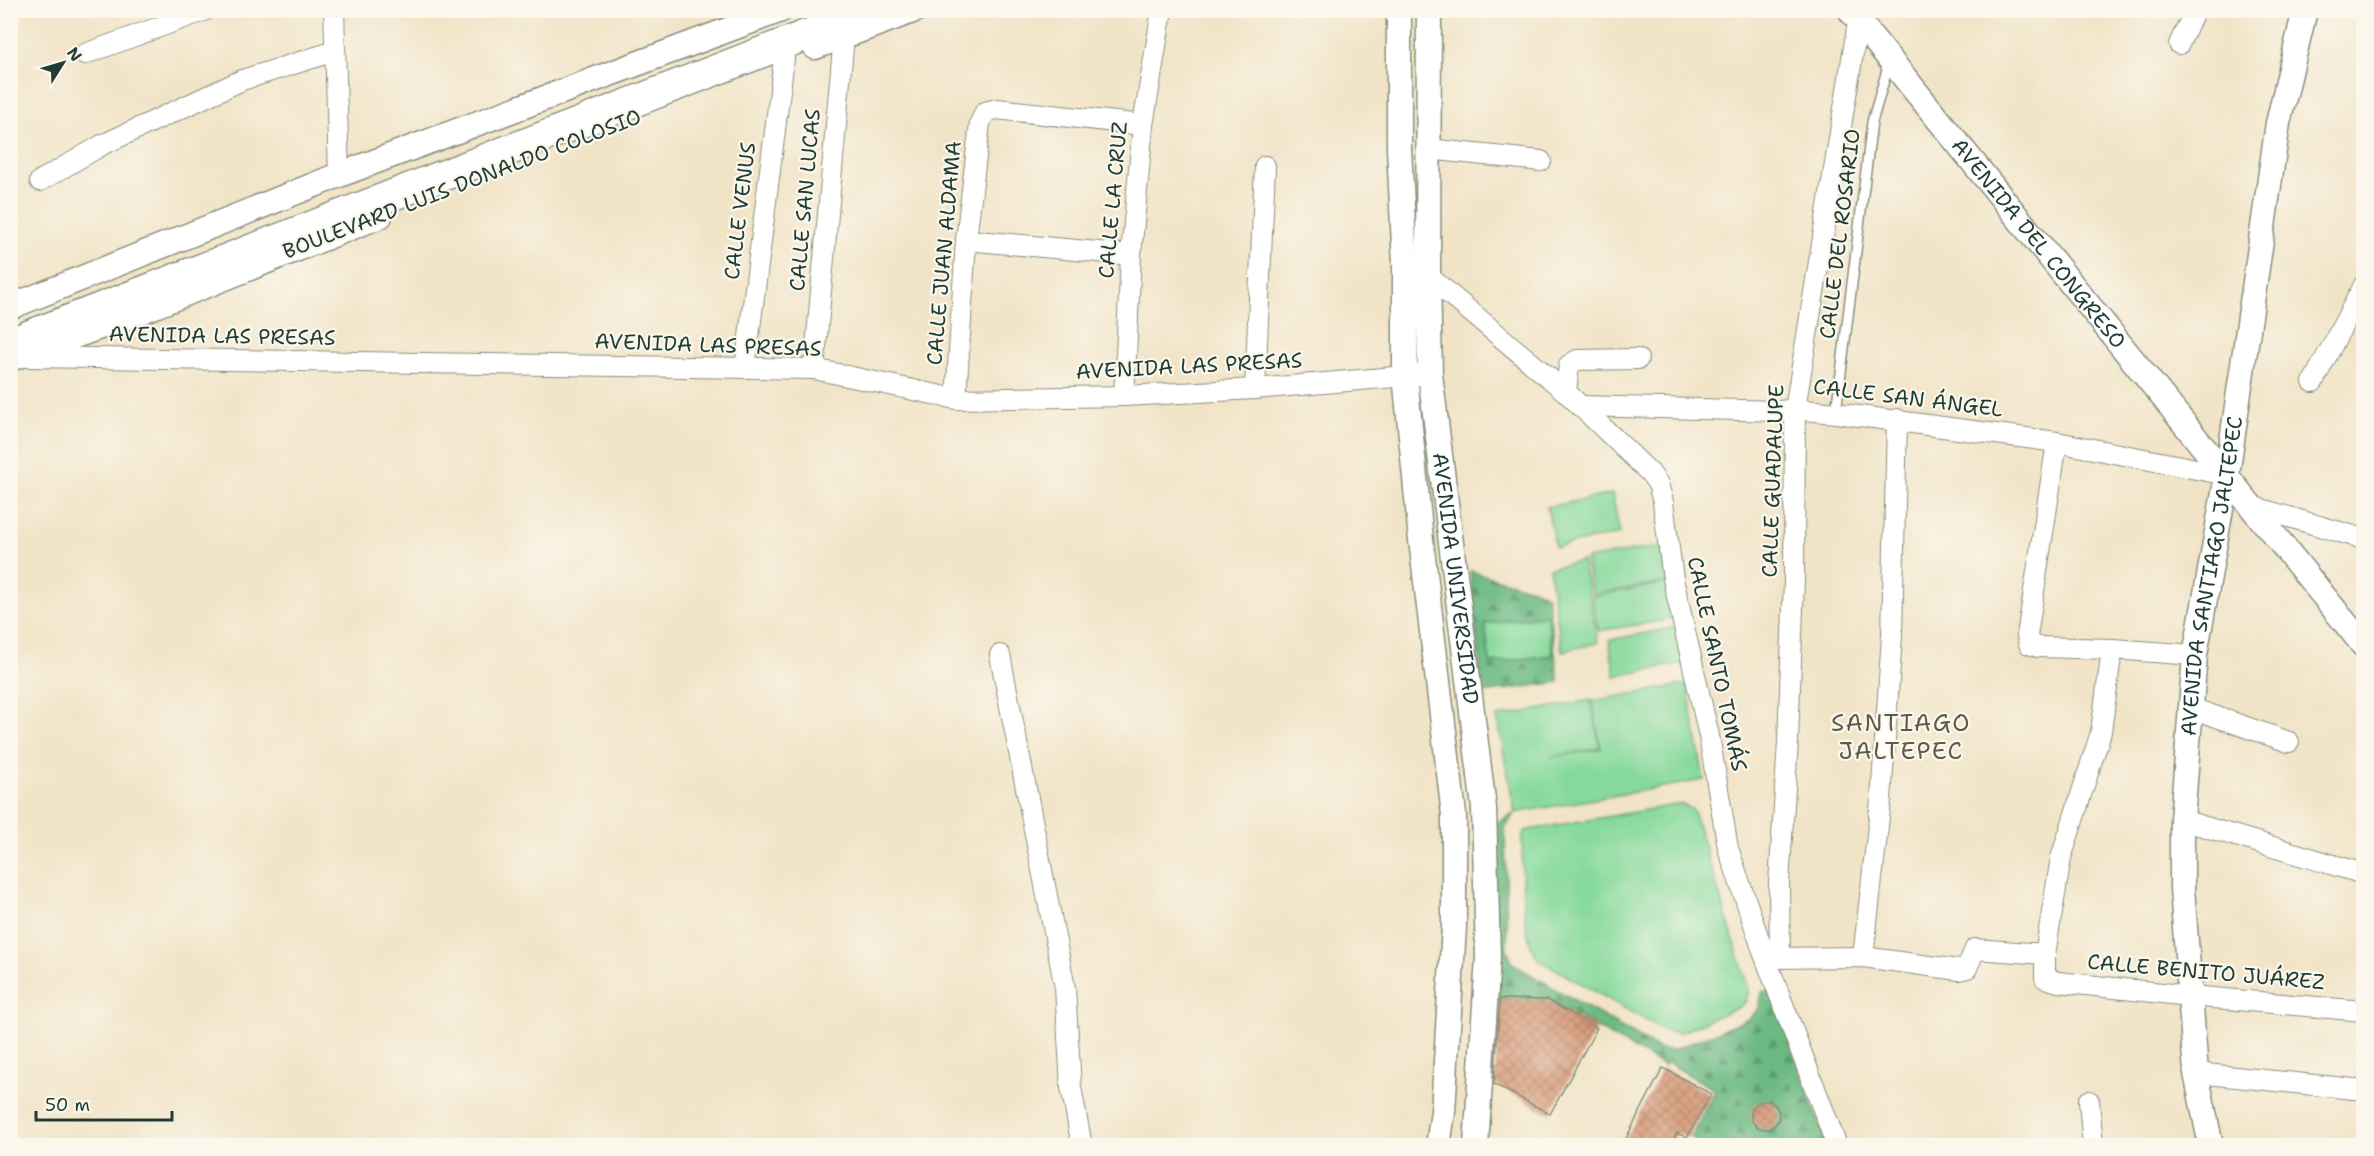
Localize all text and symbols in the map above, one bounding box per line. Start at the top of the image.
north arrow [33,33,93,93]
text: N [62,43,87,66]
street label: BOULEVARD LUIS DONALDO COLOSIO [279,103,645,265]
street label: CALLE SAN LUCAS [783,108,827,292]
street label: CALLE LA CRUZ [1092,120,1134,280]
street label: CALLE DEL ROSARIO [1813,127,1867,341]
street label: AVENIDA DEL CONGRESO [1945,132,2132,354]
street label: CALLE JUAN ALDAMA [920,140,968,366]
street label: CALLE VENUS [718,141,762,281]
street label: AVENIDA LAS PRESAS [108,320,336,352]
street label: AVENIDA LAS PRESAS [594,327,822,363]
street label: AVENIDA LAS PRESAS [1075,346,1303,386]
street label: CALLE SAN ÁNGEL [1812,372,2005,424]
street label: CALLE GUADALUPE [1756,384,1790,578]
street label: AVENIDA SANTIAGO JALTEPEC [2175,414,2249,737]
street label: AVENIDA UNIVERSIDAD [1426,451,1485,706]
street label: CALLE SANTO TOMÁS [1681,554,1754,774]
district label: SANTIAGO JALTEPEC [1831,707,1971,767]
street label: CALLE BENITO JUÁREZ [2086,947,2326,996]
scale bar [36,1084,172,1122]
text: 50 m [45,1093,90,1117]

